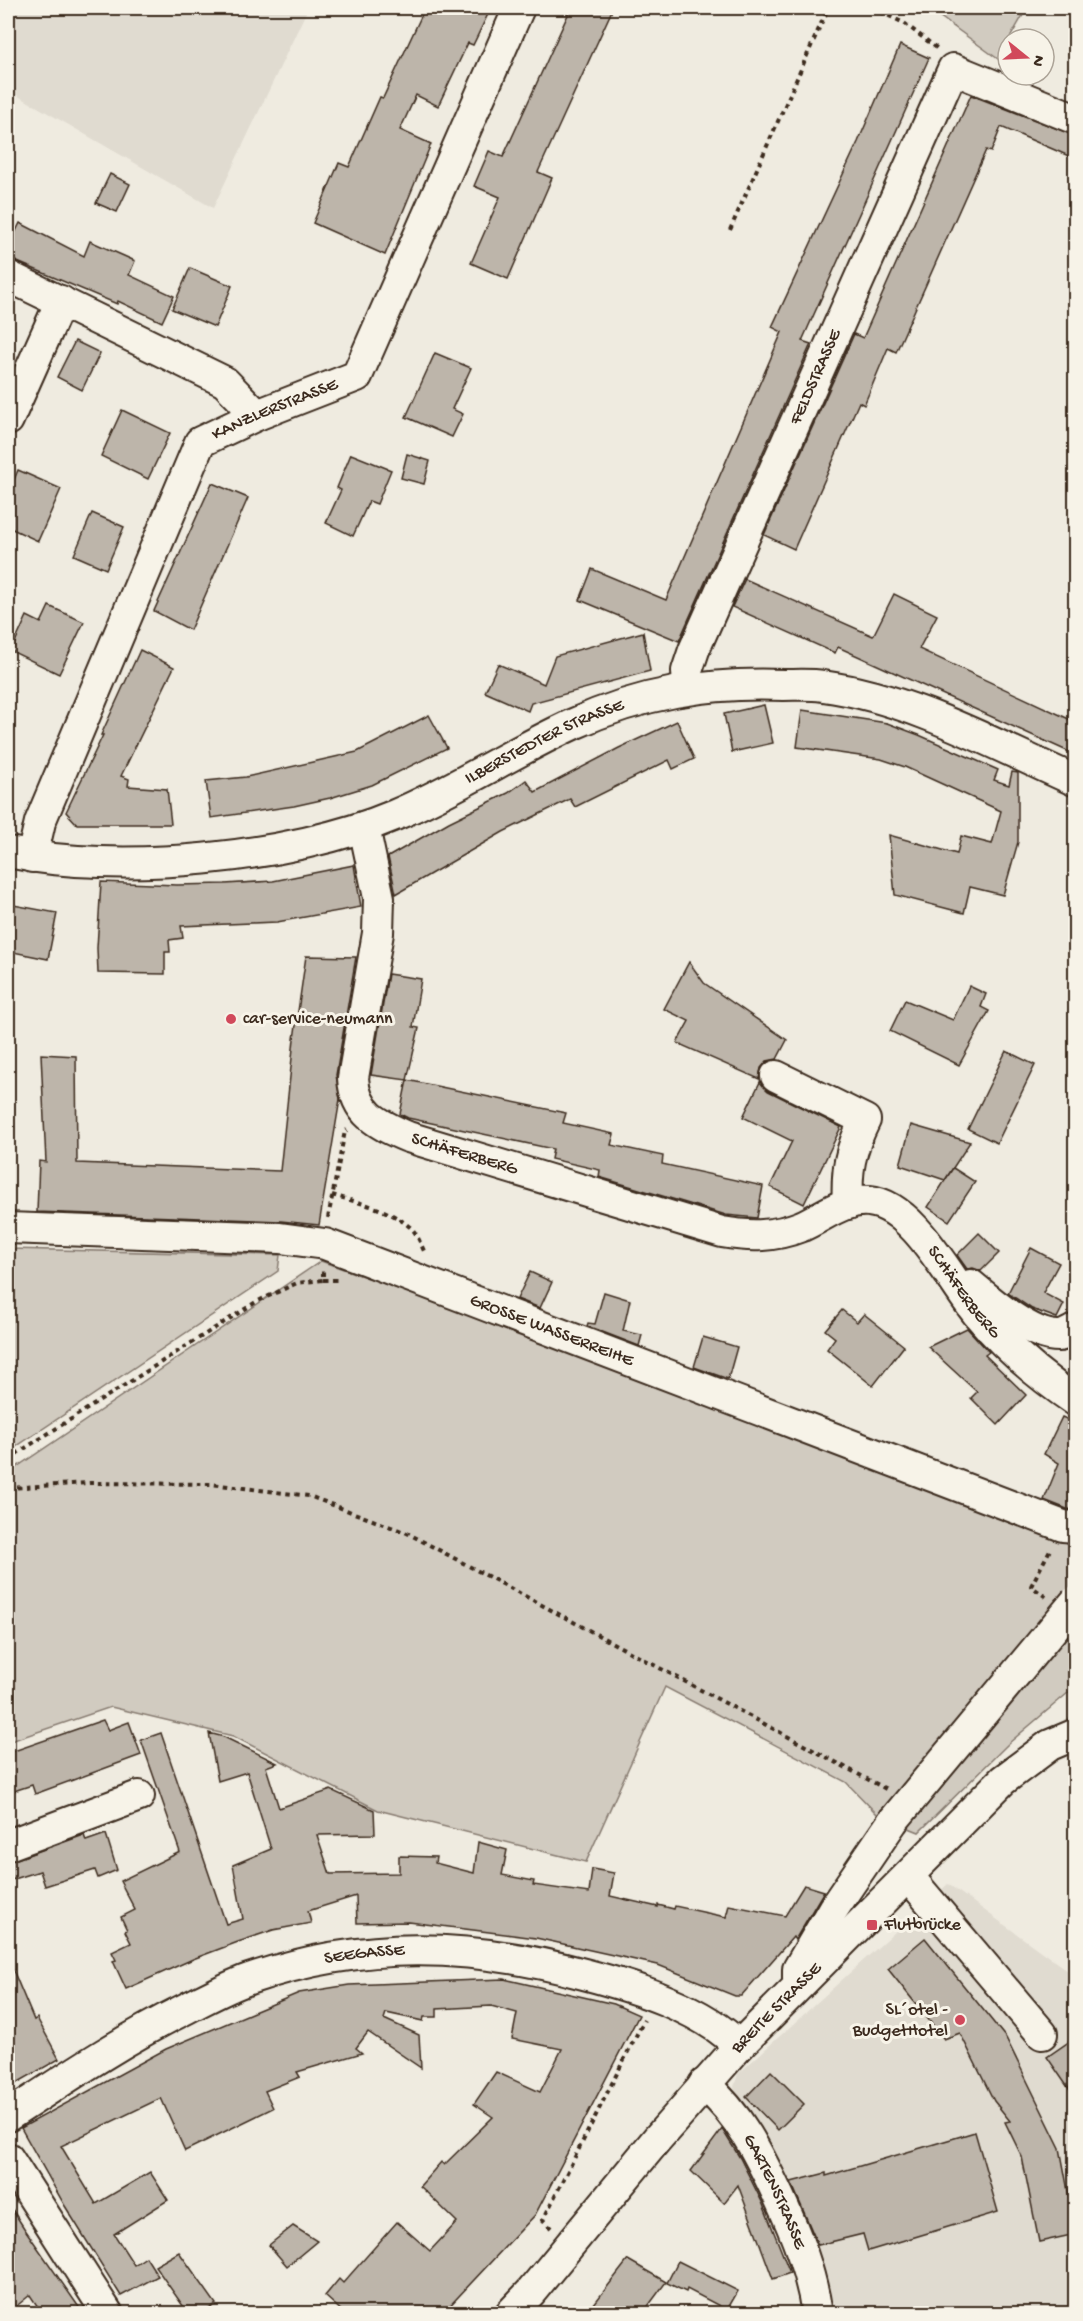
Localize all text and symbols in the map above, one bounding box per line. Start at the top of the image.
north arrow [996,27,1056,87]
text: N [1026,53,1048,69]
street label: FELDSTRASSE [785,325,846,429]
street label: KANZLERSTRASSE [209,374,342,445]
street label: ILBERSTEDTER STRASSE [461,695,627,789]
place label: car-service-neumann [243,1009,393,1030]
marker: car-service-neumann [224,1012,238,1026]
street label: SCHÄFERBERG [409,1128,521,1180]
street label: SCHÄFERBERG [923,1242,1005,1343]
street label: GROSSE WASSERREIHE [467,1290,637,1372]
place label: Flutbrücke [883,1915,961,1936]
marker: Flutbrücke [865,1918,879,1932]
street label: SEEGASSE [322,1940,406,1969]
street label: BREITE STRASSE [726,1958,827,2059]
place label: SL´otel - BudgetHotel [852,2000,948,2042]
marker: SL´otel - BudgetHotel [953,2013,967,2027]
street label: GARTENSTRASSE [738,2130,811,2253]

